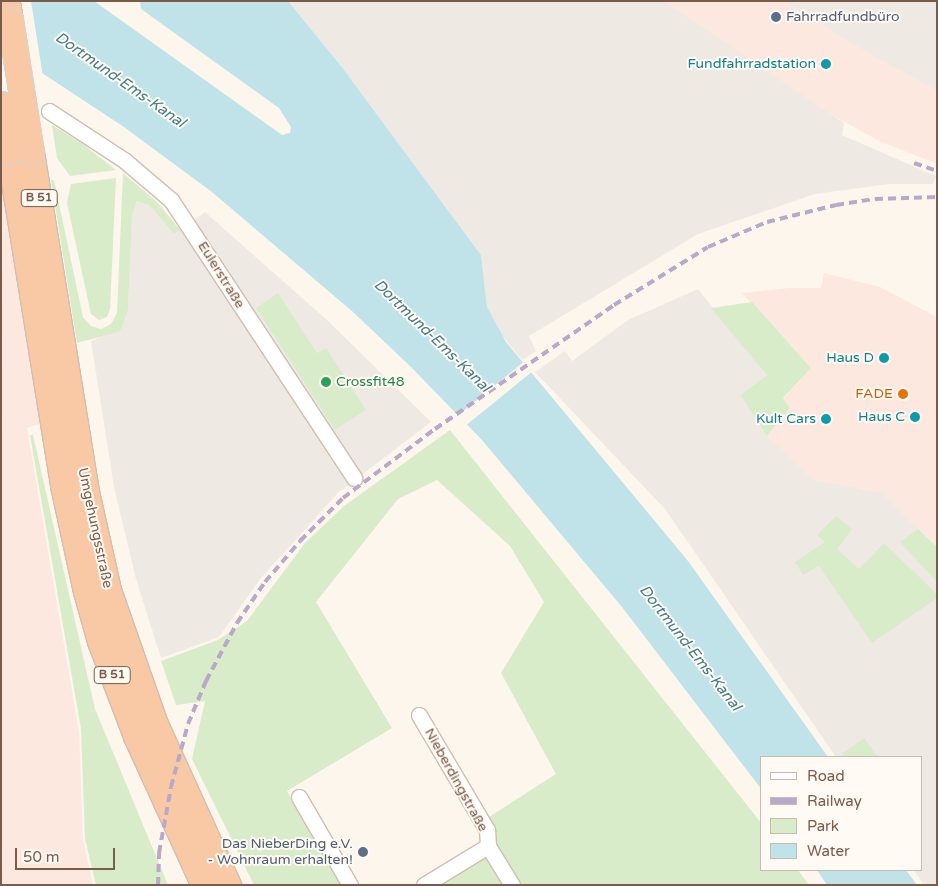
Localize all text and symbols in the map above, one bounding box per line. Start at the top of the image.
place label: Fahrradfundbüro [786,9,900,25]
marker: Fahrradfundbüro [770,11,782,23]
water label: Dortmund-Ems-Kanal [52,28,188,132]
place label: Fundfahrradstation [688,56,816,72]
marker: Fundfahrradstation [820,58,832,70]
road number: B 51 [20,188,58,208]
street label: Eulerstraße [194,238,248,312]
water label: Dortmund-Ems-Kanal [370,276,494,396]
place label: Haus D [826,350,874,366]
marker: Haus D [878,352,890,364]
place label: Crossfit48 [336,374,405,390]
marker: Crossfit48 [320,376,332,388]
place label: FADE [855,386,893,402]
marker: FADE [897,388,909,400]
place label: Haus C [858,409,905,425]
place label: Kult Cars [756,411,816,427]
marker: Haus C [909,411,921,423]
marker: Kult Cars [820,413,832,425]
street label: Umgehungsstraße [74,466,116,590]
water label: Dortmund-Ems-Kanal [635,582,745,714]
road number: B 51 [93,666,131,684]
street label: Nieberdingstraße [421,725,491,835]
legend [760,756,923,871]
text: Road [807,767,845,785]
text: Railway [807,792,862,810]
text: Park [807,817,839,835]
place label: Das NieberDing e.V. - Wohnraum erhalten! [208,836,353,869]
scale bar [18,838,118,870]
text: Water [807,842,850,860]
marker: Das NieberDing e.V. - Wohnraum erhalten! [357,846,369,858]
text: 50 m [23,848,60,866]

